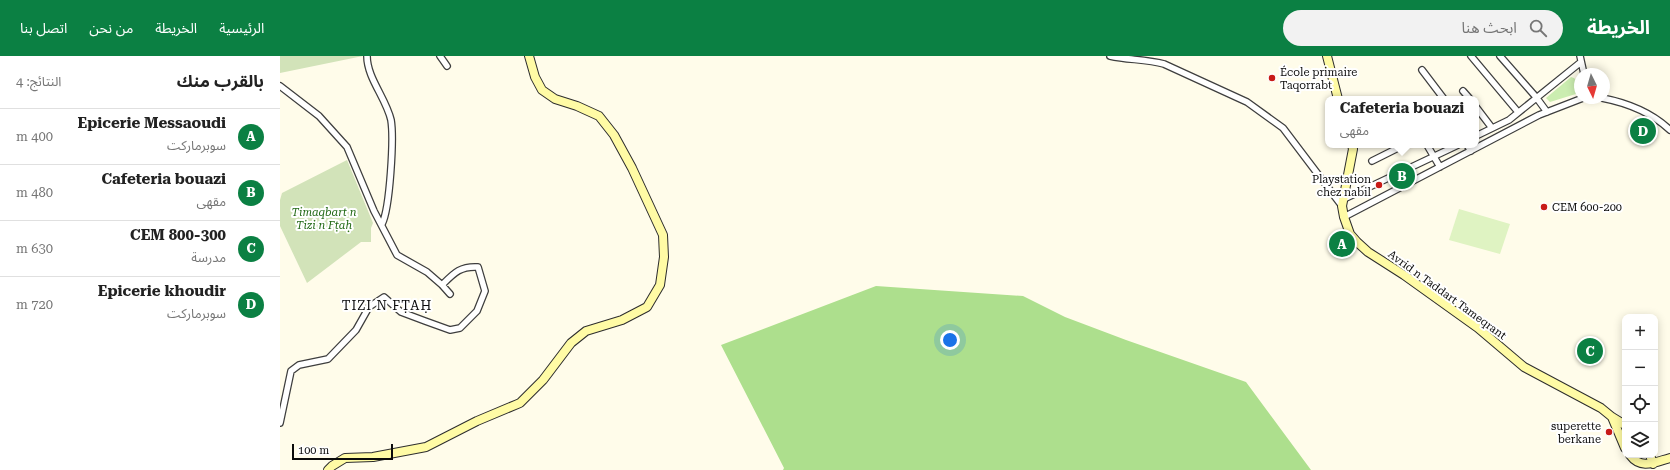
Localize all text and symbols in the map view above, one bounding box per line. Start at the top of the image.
search box [1283,10,1563,46]
text: الخريطة [1587,16,1650,39]
icon: search [1527,17,1549,39]
text: ابحث هنا [1461,19,1517,37]
text: اتصل بنا [20,20,67,36]
text: من نحن [89,20,133,36]
text: الخريطة [155,20,197,36]
text: الرئيسية [219,20,264,36]
place label: École primaire Taqorrabt [1280,65,1357,92]
north arrow [1574,68,1610,104]
text: بالقرب منك [177,71,264,91]
marker: École primaire Taqorrabt [1267,73,1277,83]
text: النتائج: 4 [16,74,61,89]
popup [1325,96,1479,148]
text: Cafeteria bouazi [1340,99,1464,117]
text: Epicerie Messaoudi [77,114,226,132]
pin: D [1630,116,1656,146]
text: مقهى [1340,123,1369,138]
text: 400 m [16,129,53,144]
text: A [246,129,256,144]
text: سوبرماركت [167,138,226,153]
pin: B [1389,161,1415,191]
text: Cafeteria bouazi [101,170,226,188]
place label: Playstation chez nabil [1312,173,1372,199]
marker: Playstation chez nabil [1374,180,1384,190]
text: 480 m [16,185,53,200]
text: B [246,185,256,200]
text: مقهى [197,194,226,209]
place label: CEM 600-200 [1552,201,1622,214]
marker: CEM 600-200 [1539,202,1549,212]
park label: Timaqbart n Tizi n Fṭaḥ [291,206,357,232]
text: CEM 800-300 [130,226,226,244]
pin: A [1329,229,1355,259]
text: 630 m [16,241,53,256]
text: C [246,241,256,256]
street label: Avrid n Taddart Tameqrant [1385,248,1509,342]
text: مدرسة [191,250,226,265]
text: Epicerie khoudir [98,282,226,300]
text: 720 m [16,297,53,312]
text: D [246,297,256,312]
district label: TIZI N FṬAḤ [342,298,432,313]
text: سوبرماركت [167,306,226,321]
map controls [1622,314,1658,458]
button: + [1622,314,1658,350]
your location [940,330,960,350]
pin: C [1577,336,1603,366]
button: − [1622,350,1658,386]
button: locate [1622,386,1658,422]
place label: superette berkane [1551,420,1601,446]
button: layers [1622,422,1658,458]
marker: superette berkane [1604,427,1614,437]
scale bar [292,442,393,461]
text: 100 m [298,444,329,457]

